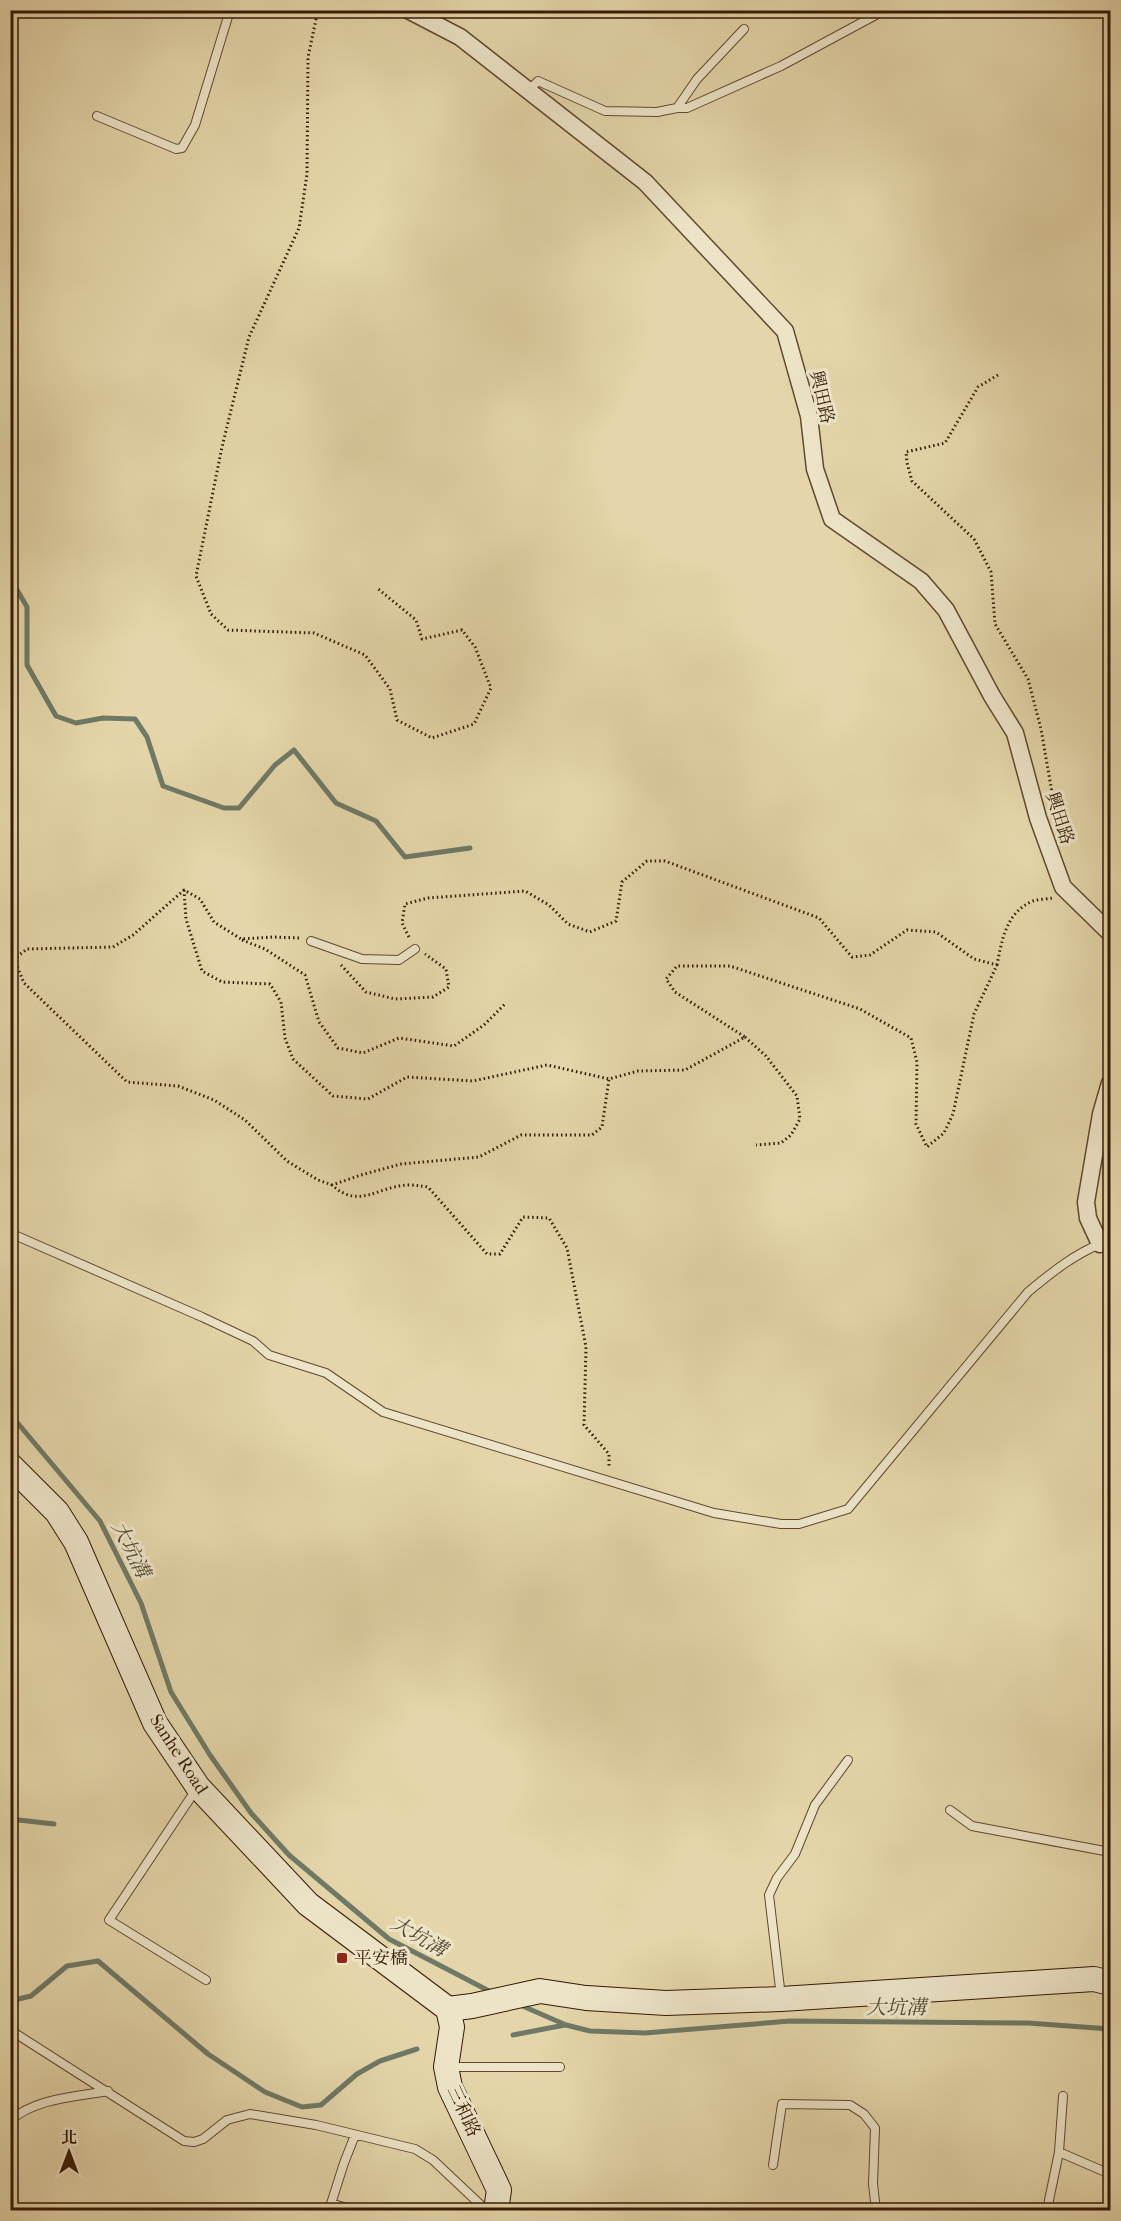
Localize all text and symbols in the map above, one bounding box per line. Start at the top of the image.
street label: 興田路 [805,368,838,426]
street label: 興田路 [1041,789,1078,847]
water label: 大坑溝 [107,1517,156,1584]
street label: Sanhe Road [145,1710,212,1798]
water label: 大坑溝 [387,1911,453,1963]
place label: 平安橋 [354,1948,408,1969]
marker: 平安橋 [335,1951,349,1965]
water label: 大坑溝 [866,1996,929,2019]
street label: 三和路 [443,2082,484,2140]
north arrow [39,2122,99,2182]
text: 北 [61,2128,77,2147]

